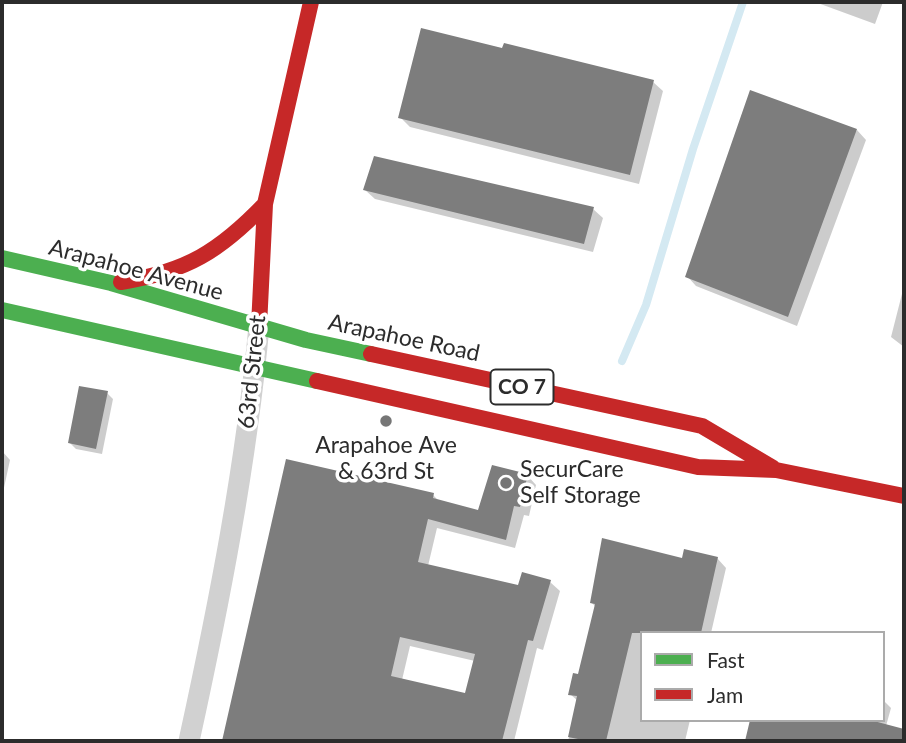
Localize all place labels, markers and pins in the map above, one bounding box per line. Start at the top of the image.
marker: Arapahoe Ave & 63rd St [378,413,394,429]
place label: Arapahoe Ave & 63rd St [315,432,457,486]
place label: SecurCare Self Storage [520,456,641,510]
marker: SecurCare Self Storage [498,475,514,491]

